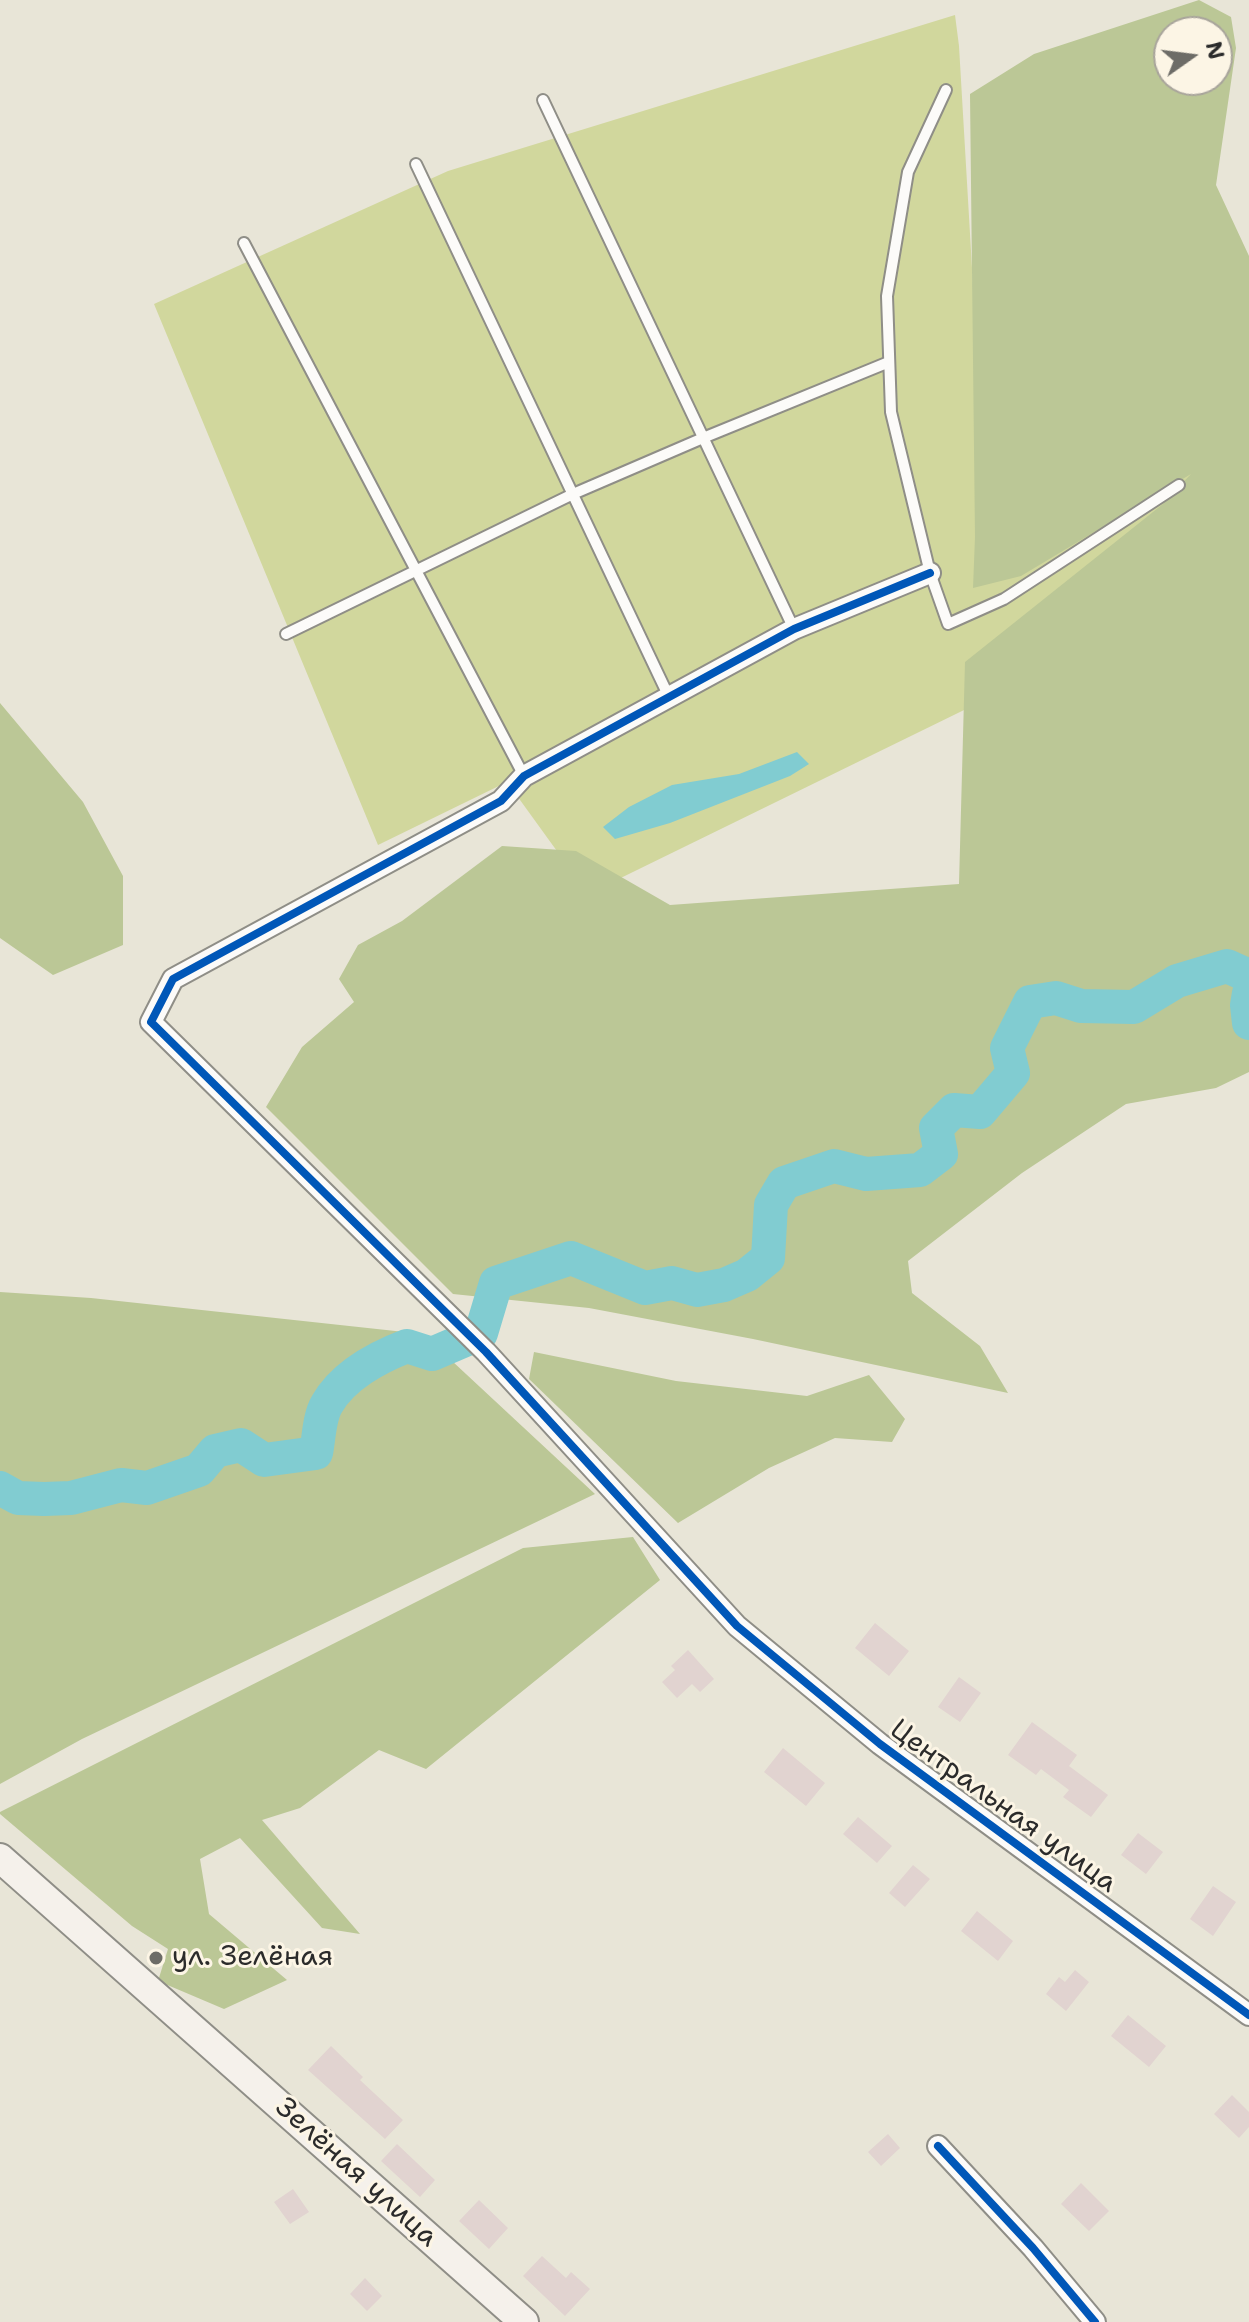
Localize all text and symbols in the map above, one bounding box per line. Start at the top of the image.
north arrow [1153,16,1233,96]
text: N [1199,39,1231,63]
street label: Центральная улица [883,1713,1123,1901]
place label: ул. Зелёная [172,1941,333,1975]
marker: ул. Зелёная [147,1949,165,1967]
street label: Зелёная улица [268,2091,444,2255]

